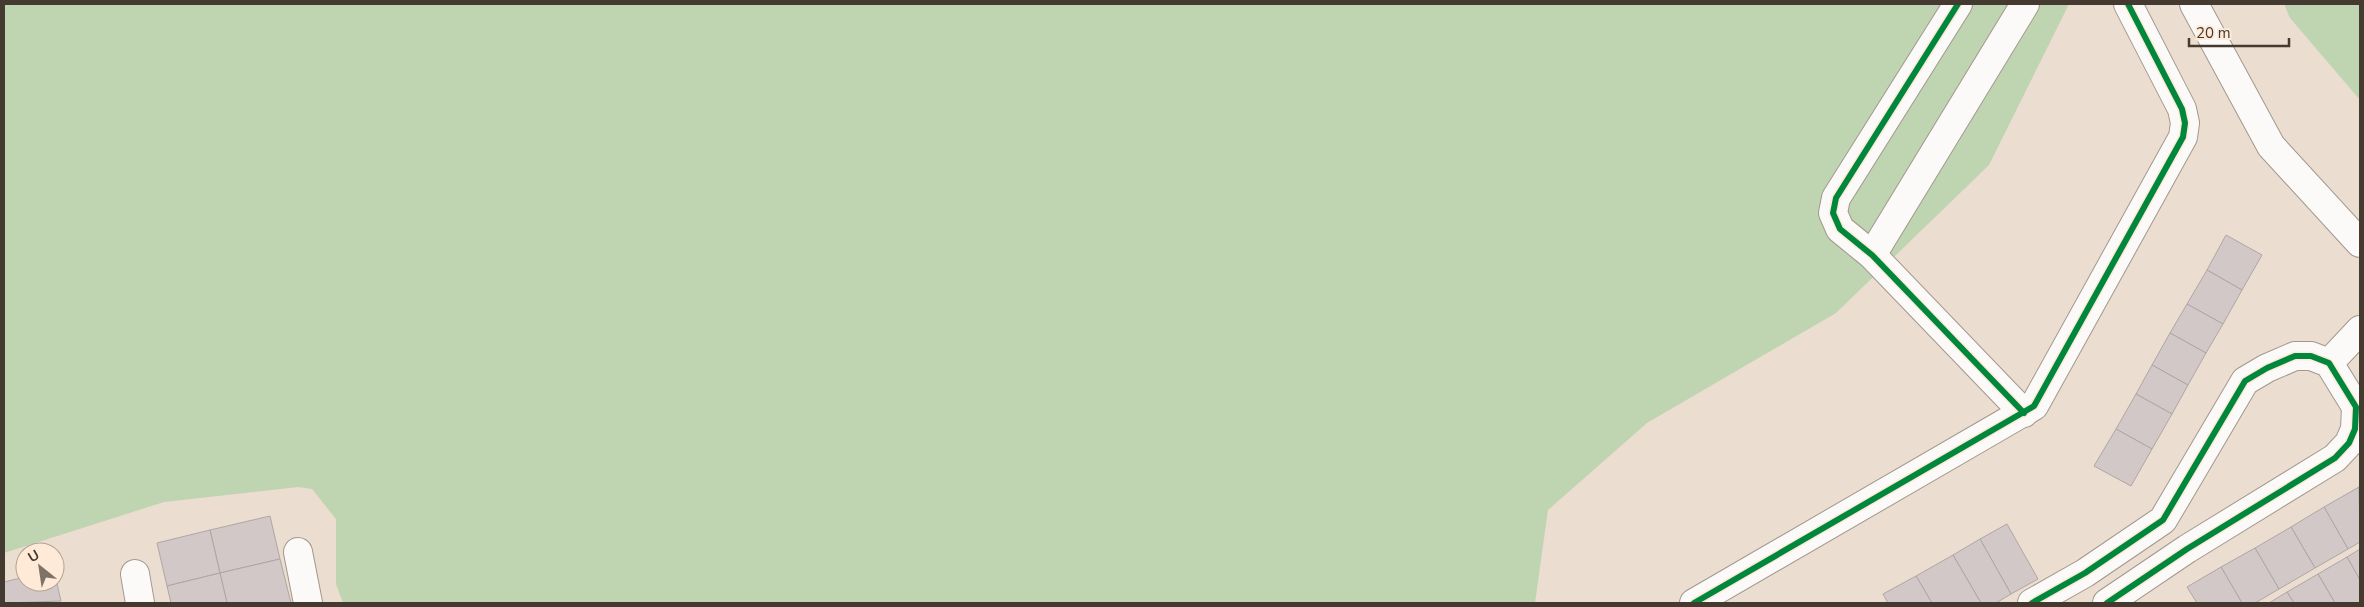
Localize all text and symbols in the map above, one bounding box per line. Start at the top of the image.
scale bar [2189,15,2289,47]
text: 20 m [2196,23,2231,43]
north arrow [15,542,65,592]
text: U [25,545,43,567]

